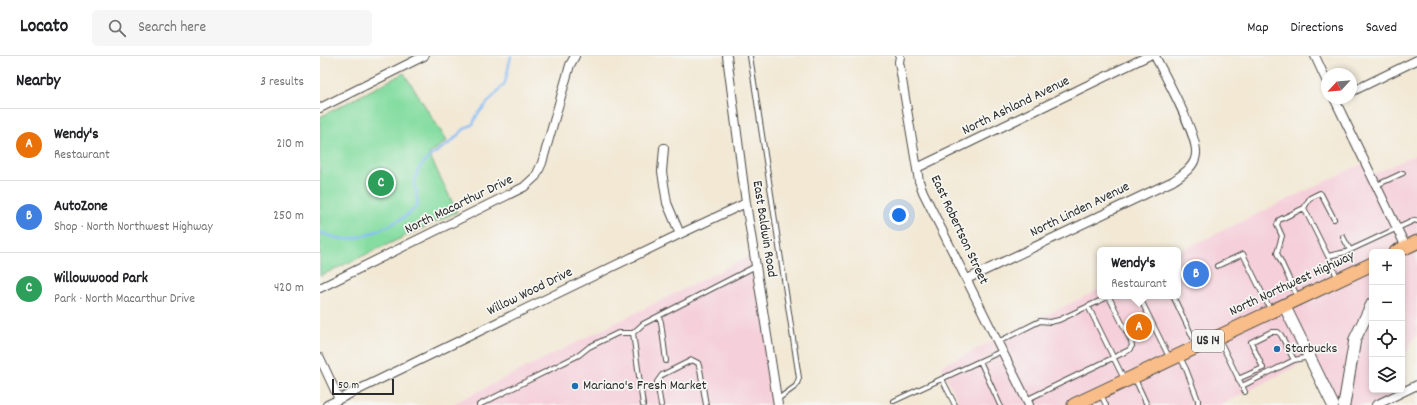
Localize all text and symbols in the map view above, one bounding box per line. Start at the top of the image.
search box [92,10,372,46]
text: Locato [20,14,68,41]
icon: search [106,17,128,39]
text: Search here [138,17,206,39]
text: Map [1247,18,1269,38]
text: Directions [1291,18,1344,38]
text: Saved [1366,18,1397,38]
north arrow [1321,68,1357,104]
text: Nearby [16,70,60,94]
street label: North Ashland Avenue [959,71,1073,141]
text: 3 results [260,73,304,92]
text: Wendy's [54,124,99,146]
text: A [25,135,33,154]
text: 210 m [276,135,304,154]
text: Restaurant [54,146,110,165]
pin: C [368,168,394,198]
street label: North Macarthur Drive [401,170,517,240]
street label: East Robertson Street [925,172,993,288]
street label: North Linden Avenue [1027,177,1133,243]
street label: East Baldwin Road [746,179,782,279]
text: AutoZone [54,196,108,218]
your location [889,205,909,225]
text: B [26,207,32,226]
text: 250 m [273,207,304,226]
text: Shop · North Northwest Highway [54,218,213,237]
street label: North Northwest Highway [1226,246,1358,322]
popup [1097,247,1181,299]
map controls [1369,249,1405,393]
button: + [1369,249,1405,285]
text: Wendy's [1111,253,1156,275]
pin: B [1183,259,1209,289]
street label: Willow Wood Drive [484,263,576,321]
text: Willowwood Park [54,268,148,290]
text: Restaurant [1111,275,1167,294]
text: C [26,279,32,298]
text: 420 m [274,279,304,298]
button: − [1369,285,1405,321]
text: Park · North Macarthur Drive [54,290,195,309]
pin: A [1126,312,1152,342]
button: locate [1369,321,1405,357]
road number: US 14 [1192,330,1224,352]
place label: Starbucks [1285,339,1338,359]
marker: Starbucks [1272,344,1282,354]
button: layers [1369,357,1405,393]
place label: Mariano's Fresh Market [583,376,707,396]
scale bar [332,377,394,396]
text: 50 m [338,378,359,394]
marker: Mariano's Fresh Market [570,381,580,391]

